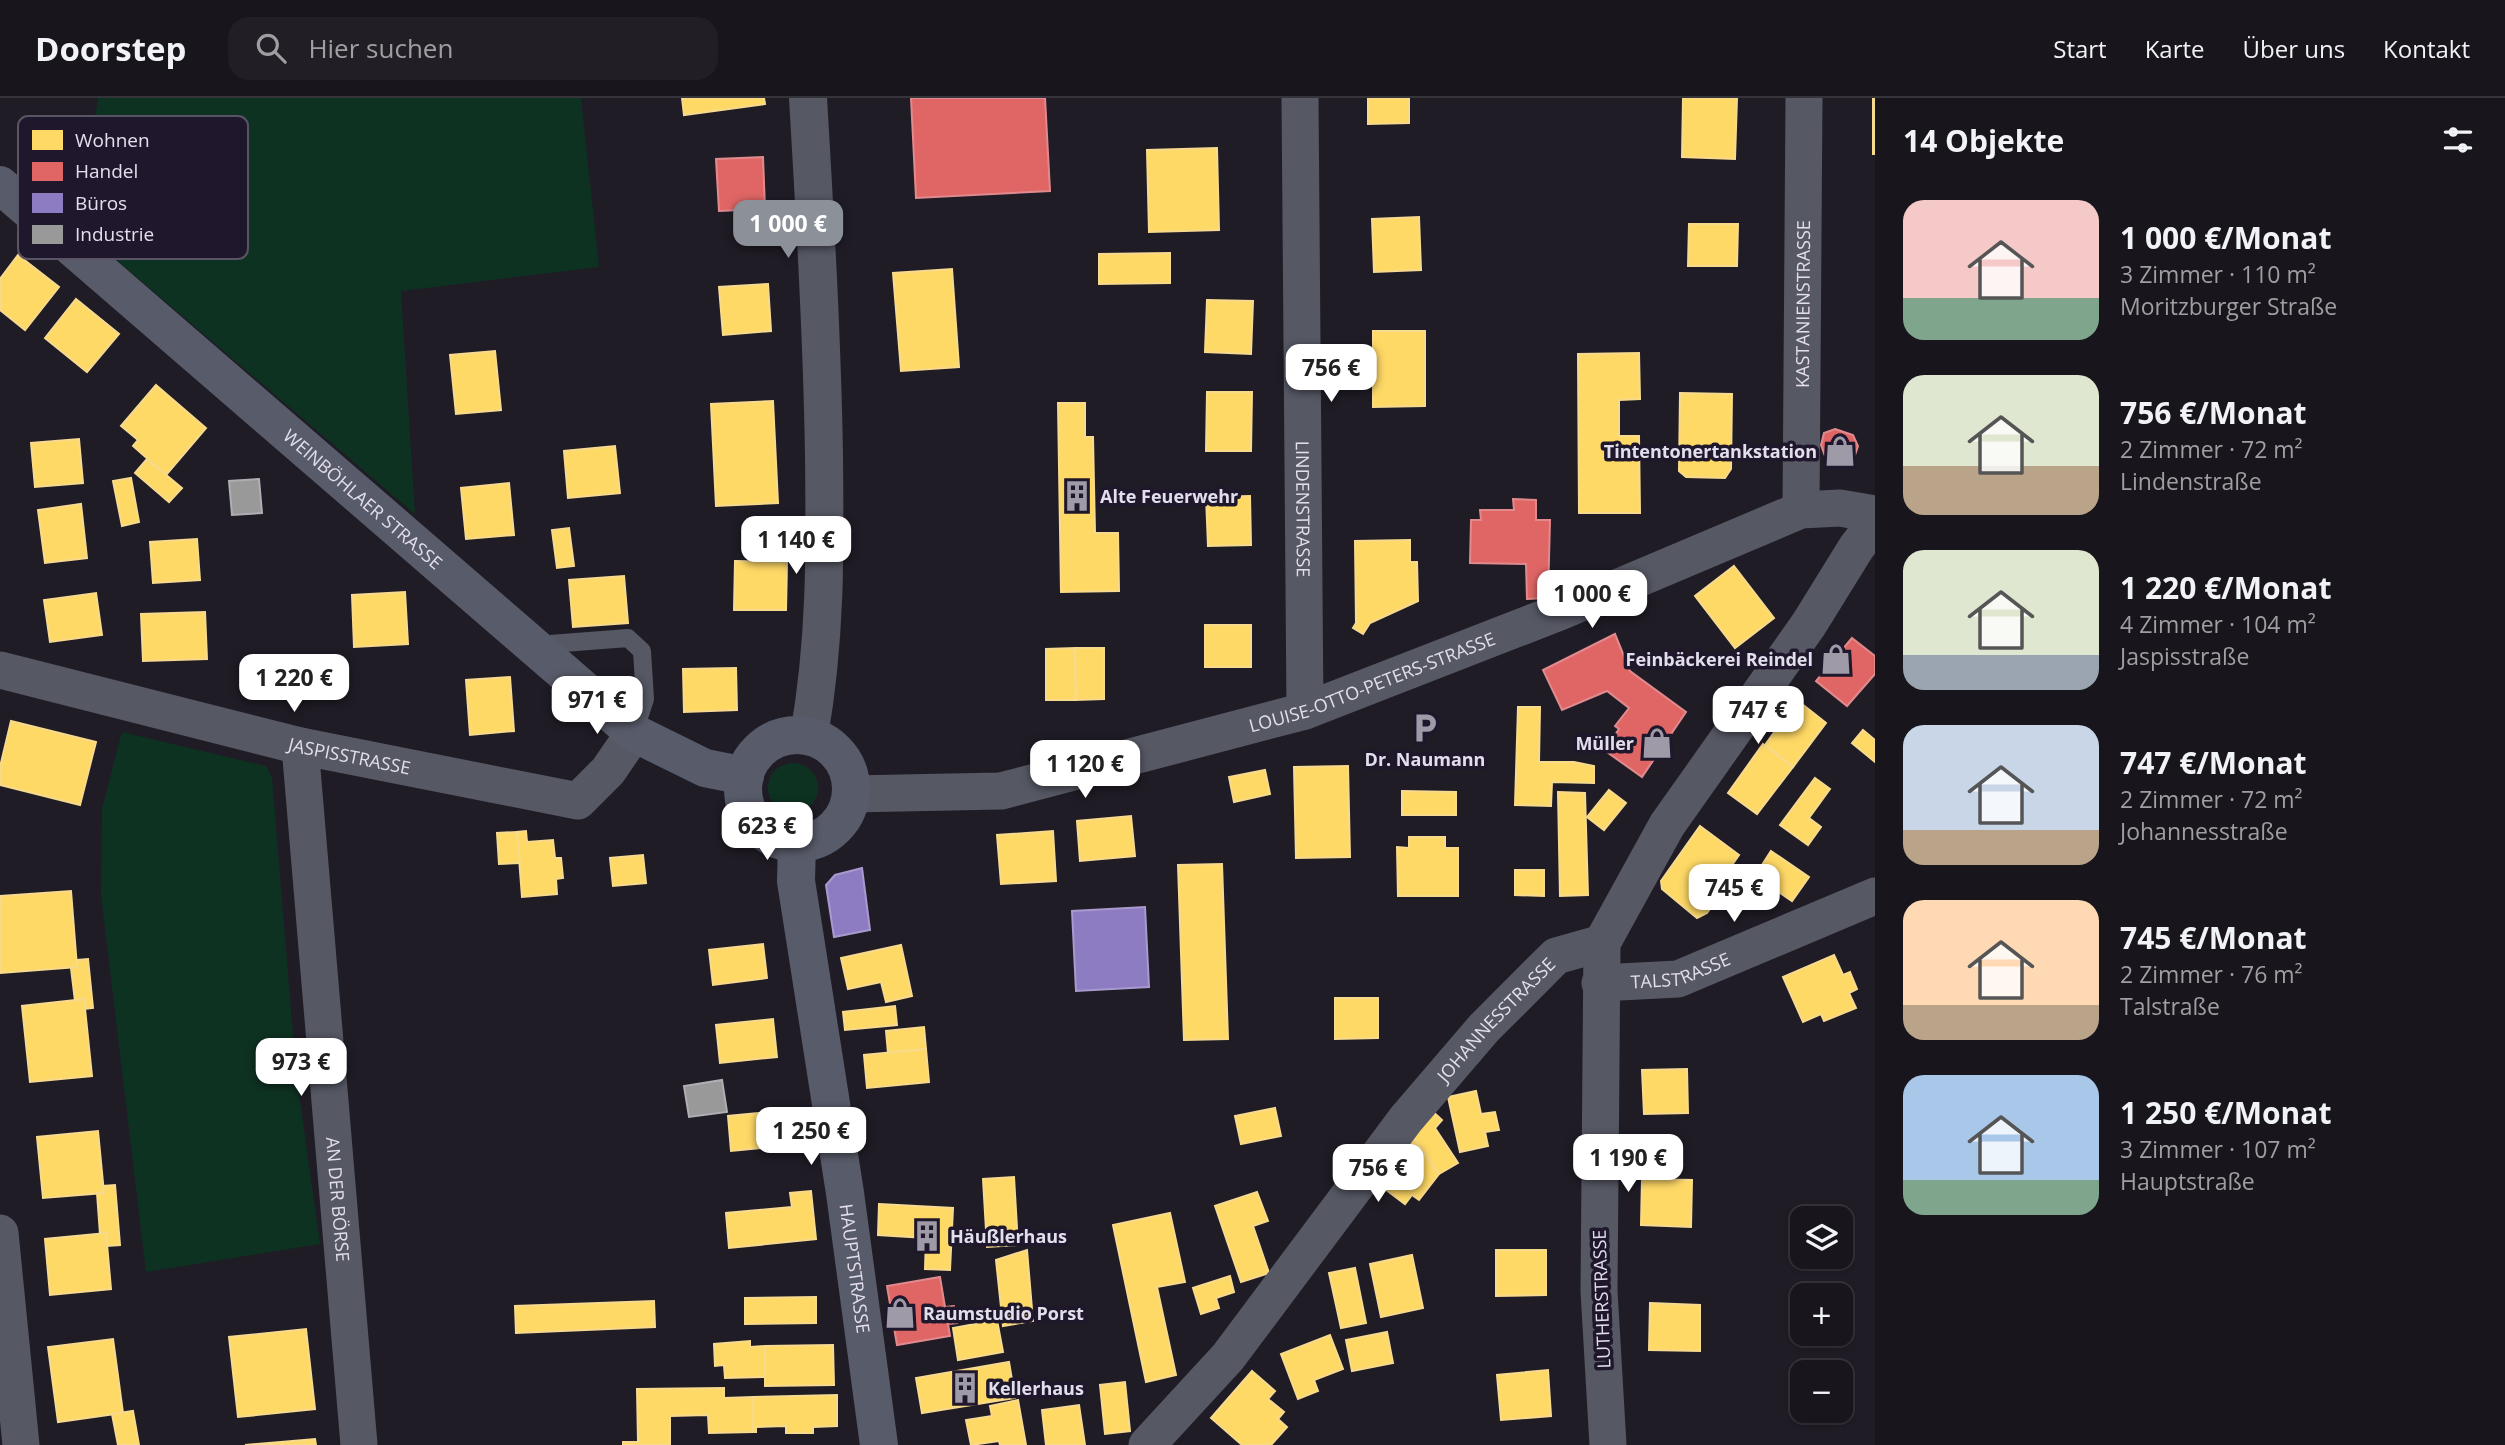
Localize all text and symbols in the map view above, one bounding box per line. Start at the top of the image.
search box [228,17,718,80]
text: Doorstep [35,26,186,71]
icon: search [252,29,290,67]
text: Hier suchen [308,30,453,66]
text: Start [2053,32,2107,65]
text: Karte [2145,32,2205,65]
text: Über uns [2243,32,2345,65]
text: Kontakt [2383,32,2470,65]
legend [18,116,248,259]
text: 14 Objekte [1903,120,2064,161]
icon: filters [2439,121,2477,159]
text: Wohnen [75,127,150,153]
text: Handel [75,158,138,184]
text: Büros [75,190,127,216]
pin: 1 000 € [723,200,853,260]
text: 1 000 € [749,207,827,239]
text: 1 000 €/Monat [2120,217,2331,258]
street label: KASTANIENSTRASSE [1790,220,1815,388]
text: Industrie [75,221,154,247]
icon: home [1959,228,2043,312]
text: 3 Zimmer · 110 m² [2120,258,2316,290]
text: Moritzburger Straße [2120,290,2337,322]
pin: 756 € [1282,344,1380,404]
text: 756 € [1302,351,1360,383]
text: 756 €/Monat [2120,392,2307,433]
icon: home [1959,403,2043,487]
street label: WEINBÖHLAER STRASSE [279,423,448,574]
text: 2 Zimmer · 72 m² [2120,433,2303,465]
shop icon: Tintentonertankstation [1823,434,1857,468]
place label: Tintentonertankstation [1604,439,1817,463]
street label: LINDENSTRASSE [1291,441,1316,577]
text: Lindenstraße [2120,465,2262,497]
building icon: Alte Feuerwehr [1060,479,1094,513]
place label: Alte Feuerwehr [1100,484,1238,508]
pin: 1 140 € [731,517,861,576]
text: 1 140 € [757,523,835,555]
text: 1 220 €/Monat [2120,567,2331,608]
pin: 1 000 € [1527,570,1657,630]
text: 1 000 € [1553,577,1631,609]
icon: home [1959,578,2043,662]
text: 4 Zimmer · 104 m² [2120,608,2316,640]
street label: LOUISE-OTTO-PETERS-STRASSE [1246,626,1498,737]
text: Jaspisstraße [2120,640,2249,672]
shop icon: Feinbäckerei Reindel [1819,642,1853,676]
place label: Feinbäckerei Reindel [1626,647,1813,671]
pin: 1 220 € [229,654,359,714]
text: 1 220 € [255,661,333,693]
pin: 971 € [548,676,646,736]
text: 971 € [568,683,626,715]
pin: 747 € [1709,686,1807,746]
text: 747 € [1729,693,1787,725]
parking icon: Dr. Naumann [1408,711,1442,745]
shop icon: Müller [1640,726,1674,760]
street label: JASPISSTRASSE [284,731,413,780]
place label: Müller [1575,731,1634,755]
pin: 1 120 € [1020,740,1150,800]
text: 747 €/Monat [2120,742,2307,783]
text: 1 120 € [1046,747,1124,779]
place label: Dr. Naumann [1365,747,1485,771]
icon: home [1959,753,2043,837]
text: 2 Zimmer · 72 m² [2120,783,2303,815]
pin: 623 € [718,802,816,862]
text: 623 € [738,809,796,841]
text: Johannesstraße [2120,815,2288,847]
pin: 745 € [1685,864,1783,924]
text: 745 € [1705,871,1763,903]
text: 745 €/Monat [2120,917,2307,958]
icon: home [1959,928,2043,1012]
street label: TALSTRASSE [1630,946,1734,993]
street label: JOHANNESSTRASSE [1430,952,1560,1088]
text: 2 Zimmer · 76 m² [2120,958,2303,990]
text: Talstraße [2120,990,2220,1022]
pin: 973 € [252,1038,350,1098]
text: 973 € [272,1045,330,1077]
text: 1 250 €/Monat [2120,1092,2331,1133]
icon: home [1959,1103,2043,1187]
pin: 1 250 € [746,1108,876,1167]
text: 1 250 € [772,1114,850,1146]
text: 3 Zimmer · 107 m² [2120,1133,2316,1165]
pin: 1 190 € [1563,1134,1693,1194]
street label: AN DER BÖRSE [321,1136,355,1263]
text: 1 190 € [1589,1141,1667,1173]
pin: 756 € [1329,1144,1427,1204]
text: 756 € [1349,1151,1407,1183]
text: Hauptstraße [2120,1165,2255,1197]
street label: HAUPTSTRASSE [835,1202,876,1335]
map controls [1790,1206,1853,1423]
button: layers [1790,1206,1853,1269]
building icon: Häußlerhaus [910,1219,944,1253]
place label: Häußlerhaus [950,1224,1067,1248]
street label: LUTHERSTRASSE [1587,1229,1615,1369]
button: + [1790,1283,1853,1346]
shop icon: Raumstudio Porst [883,1296,917,1330]
place label: Raumstudio Porst [923,1301,1084,1325]
button: − [1790,1360,1853,1423]
building icon: Kellerhaus [948,1371,982,1405]
place label: Kellerhaus [988,1376,1084,1400]

